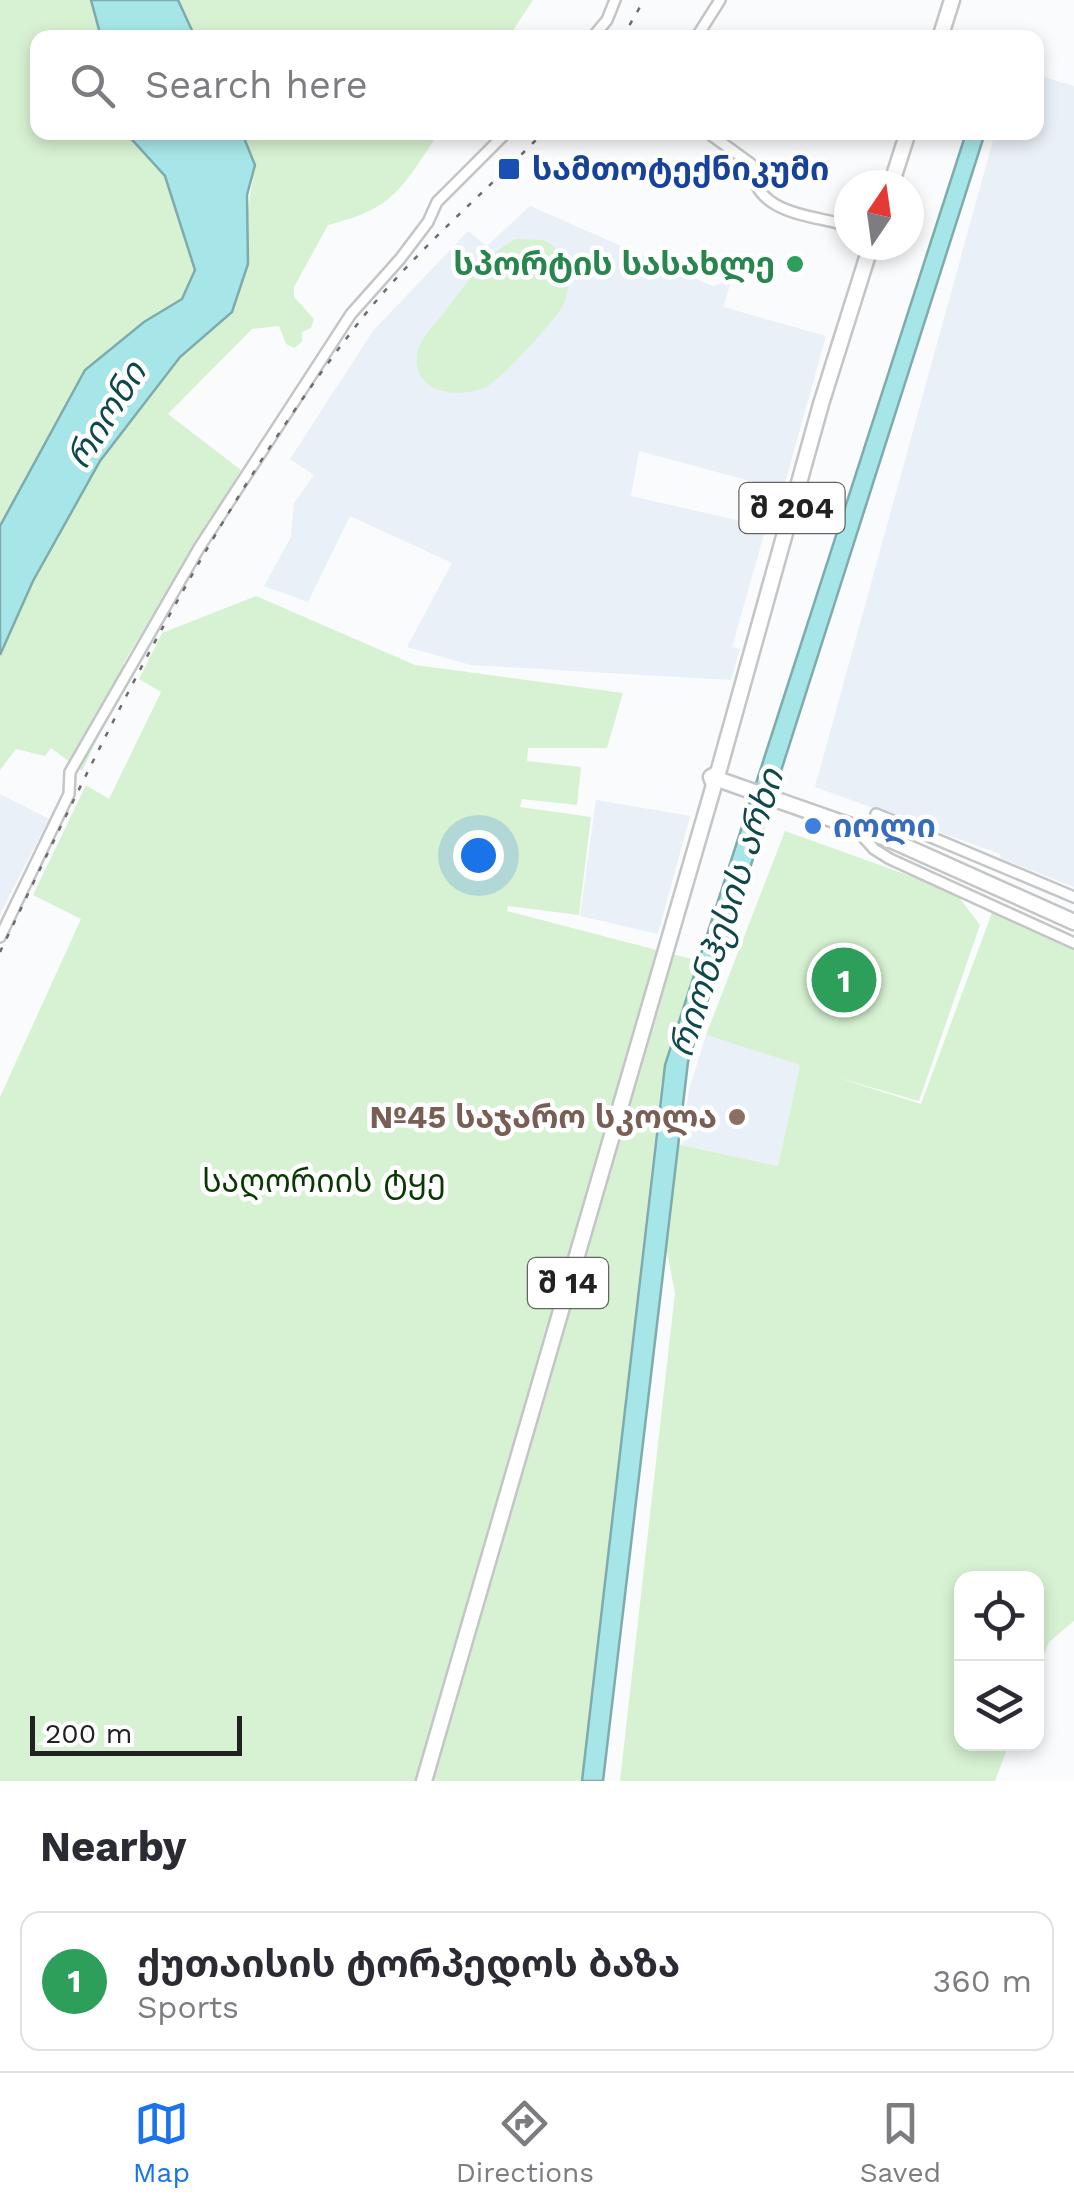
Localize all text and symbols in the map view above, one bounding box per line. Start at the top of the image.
search box [30,30,1044,140]
icon: search [65,58,120,113]
text: Search here [145,63,368,107]
place label: სამთოტექნიკუმი [532,150,829,188]
marker: სამთოტექნიკუმი [496,156,522,182]
north arrow [834,170,924,260]
place label: სპორტის სასახლე [454,245,775,284]
marker: სპორტის სასახლე [784,253,806,275]
water label: რიონი [57,352,156,476]
road number: შ 204 [740,483,844,533]
water label: რიონჰესის არხი [660,762,793,1062]
place label: იოლი [833,807,936,846]
marker: იოლი [802,815,824,837]
your location [453,830,504,881]
pin: 1 [812,942,876,1018]
place label: №45 საჯარო სკოლა [370,1098,717,1137]
marker: №45 საჯარო სკოლა [726,1106,748,1128]
park label: საღორიის ტყე [202,1162,446,1201]
road number: შ 14 [528,1258,608,1308]
map controls [954,1571,1044,1751]
button: locate [954,1571,1044,1661]
button: layers [954,1661,1044,1751]
scale bar [30,1711,242,1756]
text: 200 m [45,1717,132,1750]
text: Nearby [40,1822,187,1871]
text: ქუთაისის ტორპედოს ბაზა [137,1942,680,1986]
text: 1 [68,1962,81,2000]
text: 360 m [933,1962,1032,2000]
text: Sports [137,1988,239,2026]
tab: Map [133,2096,190,2189]
tab: Directions [456,2096,594,2189]
tab: Saved [860,2096,941,2189]

